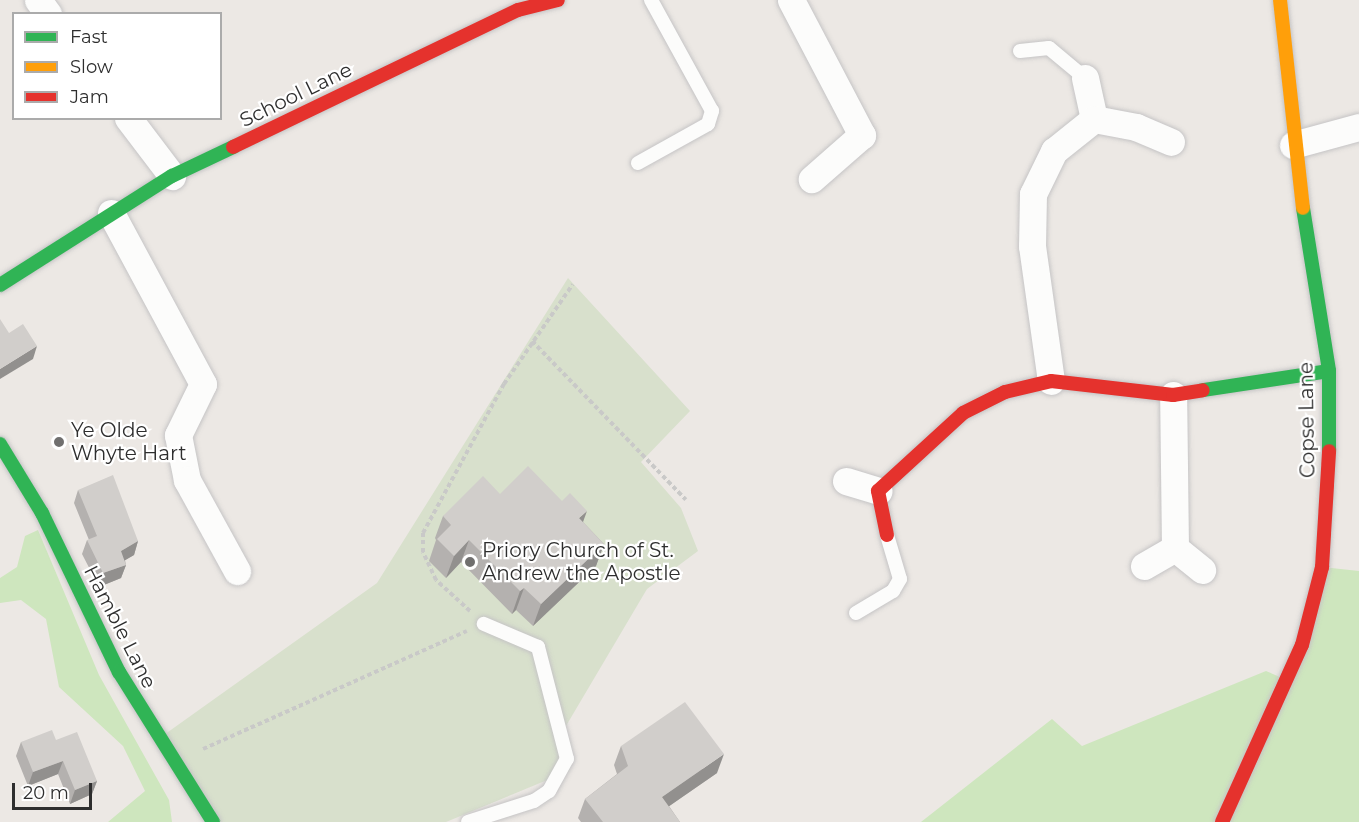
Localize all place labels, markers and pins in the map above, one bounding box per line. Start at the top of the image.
place label: Ye Olde Whyte Hart [71,418,187,465]
marker: Ye Olde Whyte Hart [52,435,66,449]
place label: Priory Church of St. Andrew the Apostle [482,538,681,585]
marker: Priory Church of St. Andrew the Apostle [463,555,477,569]

